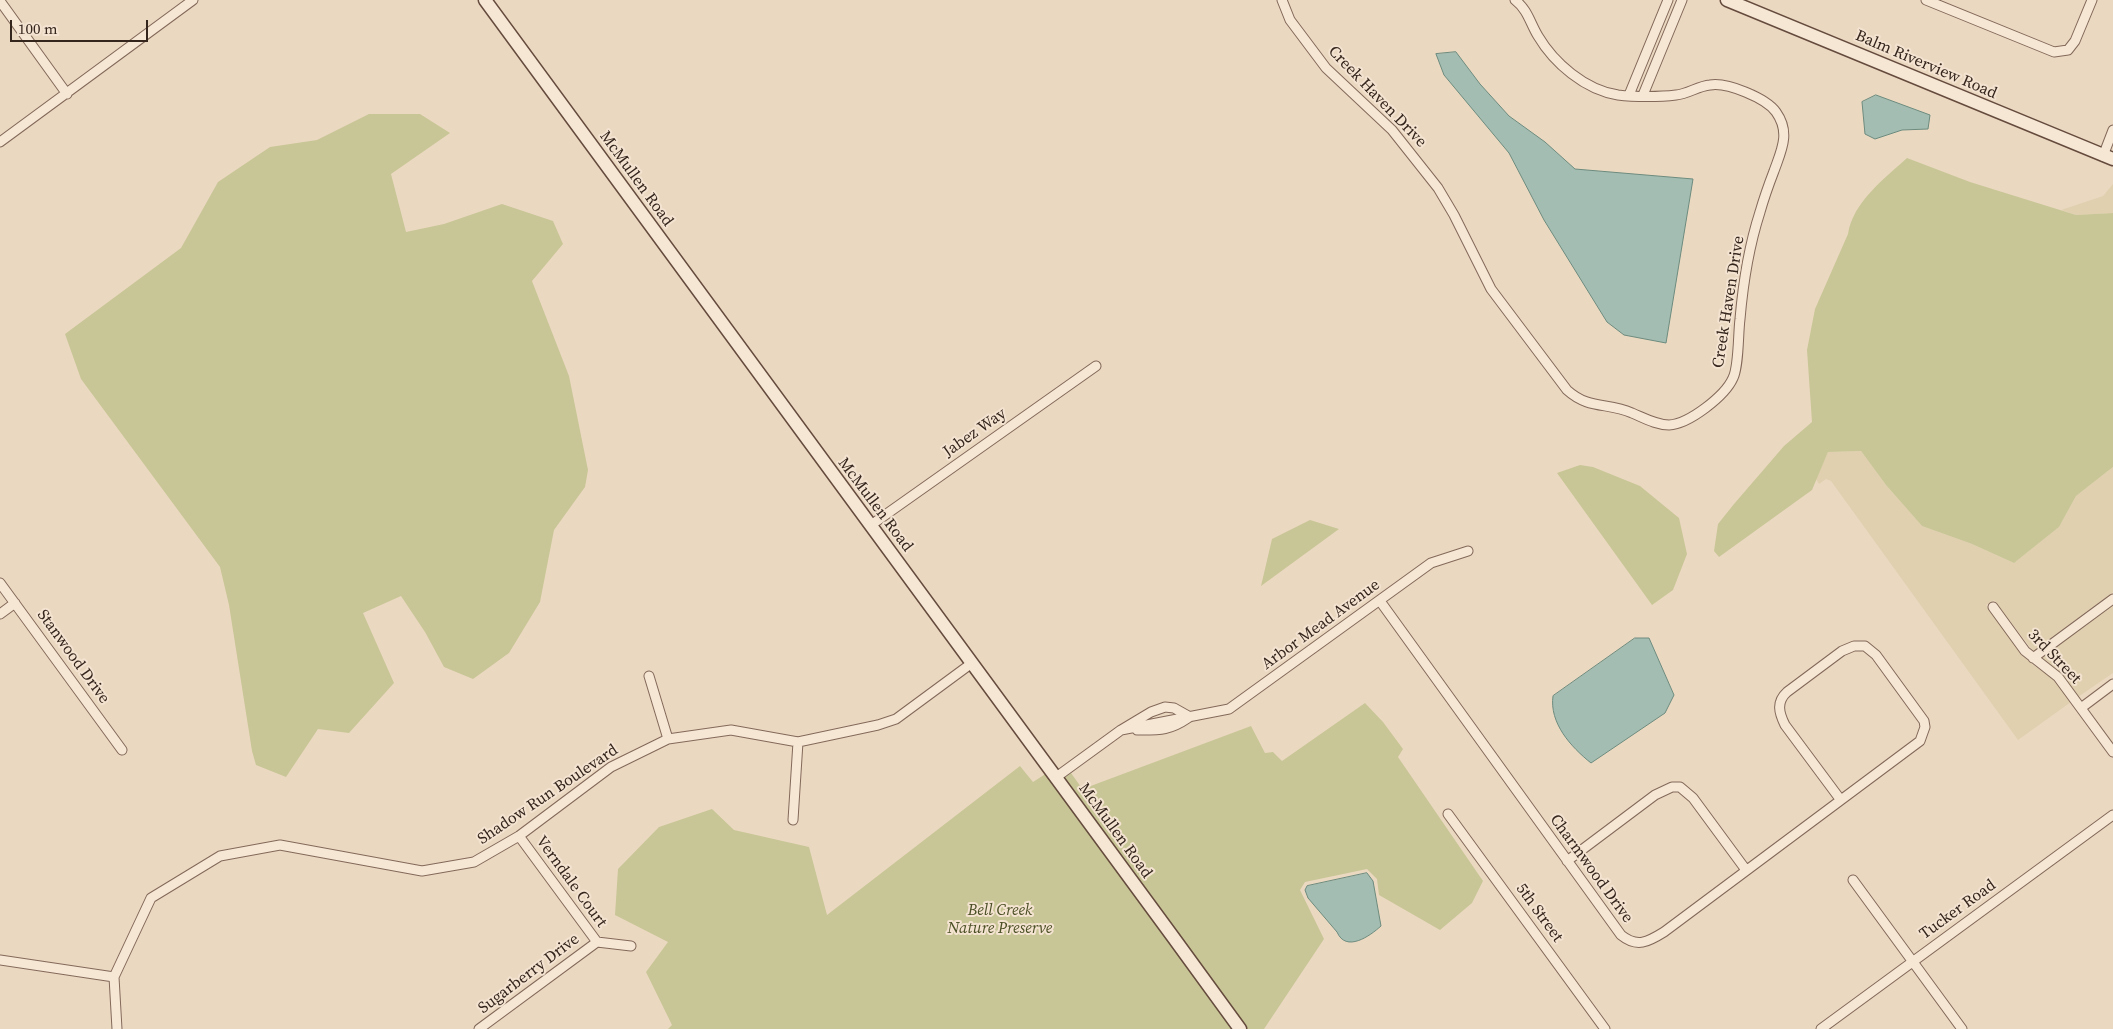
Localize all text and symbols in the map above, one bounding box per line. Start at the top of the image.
scale bar [12,10,150,42]
text: 100 m [18,18,58,39]
street label: Balm Riverview Road [1852,26,2000,104]
street label: Creek Haven Drive [1324,42,1430,152]
street label: McMullen Road [595,128,677,230]
street label: Creek Haven Drive [1709,235,1749,369]
street label: Jabez Way [940,404,1010,462]
street label: McMullen Road [833,454,917,556]
street label: Arbor Mead Avenue [1258,576,1384,674]
street label: Stanwood Drive [33,606,113,708]
street label: 3rd Street [2023,626,2085,688]
street label: Shadow Run Boulevard [474,741,622,849]
street label: McMullen Road [1074,780,1156,882]
street label: Charmwood Drive [1545,811,1637,927]
street label: Verndale Court [531,833,611,931]
street label: Tucker Road [1916,876,2000,944]
street label: 5th Street [1511,880,1567,946]
park label: Bell Creek Nature Preserve [948,901,1052,939]
street label: Sugarberry Drive [475,930,583,1018]

